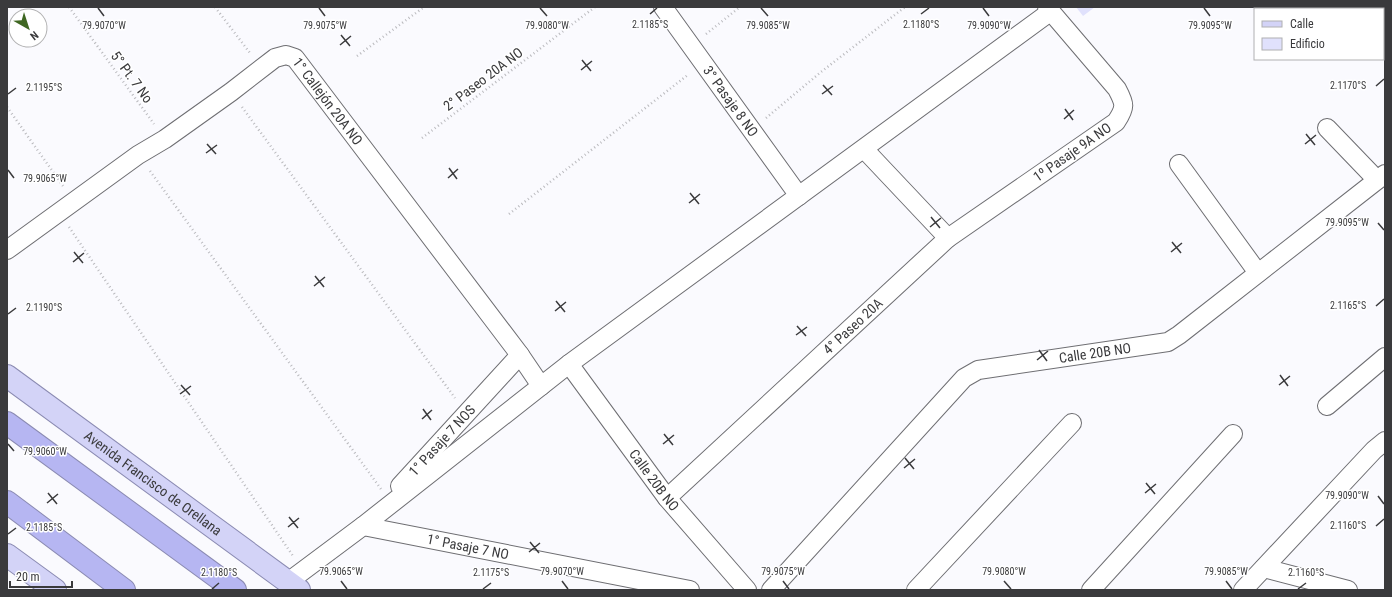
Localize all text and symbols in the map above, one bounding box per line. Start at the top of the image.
north arrow [8,8,48,48]
legend [1254,8,1384,60]
text: Calle [1290,17,1314,31]
text: 2.1185°S [632,19,668,30]
text: 2.1180°S [903,19,939,30]
text: 79.9070°W [82,20,126,31]
text: 79.9075°W [303,20,347,31]
text: 79.9080°W [525,20,569,31]
text: 79.9085°W [746,20,790,31]
text: 79.9090°W [967,20,1011,31]
text: 79.9095°W [1188,20,1232,31]
text: N [27,28,41,43]
text: Edificio [1290,37,1325,51]
street label: 2° Paseo 20A NO [440,44,526,114]
street label: 5° Pt. 7 No [108,48,156,106]
street label: 1° Callejón 20A NO [290,54,366,148]
street label: 3° Pasaje 8 NO [700,63,762,140]
text: 2.1170°S [1330,80,1366,91]
text: 2.1195°S [26,82,62,93]
street label: 1º Pasaje 9A NO [1030,119,1114,185]
text: 79.9065°W [23,173,67,184]
text: 79.9095°W [1325,217,1369,228]
street label: 4° Paseo 20A [820,295,886,357]
text: 2.1165°S [1330,300,1366,311]
text: 2.1190°S [26,302,62,313]
street label: Calle 20B NO [1058,340,1132,366]
street label: 1° Pasaje 7 NOS [405,402,478,479]
street label: Avenida Francisco de Orellana [81,427,225,539]
text: 79.9060°W [23,446,67,457]
street label: Calle 20B NO [626,446,682,514]
text: 79.9090°W [1325,490,1369,501]
text: 2.1160°S [1330,520,1366,531]
text: 2.1185°S [26,522,62,533]
street label: 1° Pasaje 7 NO [426,531,510,562]
scale bar [10,563,72,589]
text: 79.9065°W [319,566,363,577]
text: 79.9070°W [540,566,584,577]
text: 79.9075°W [761,566,805,577]
text: 79.9080°W [982,566,1026,577]
text: 79.9085°W [1204,566,1248,577]
text: 2.1180°S [201,567,237,578]
text: 2.1175°S [473,567,509,578]
text: 2.1160°S [1288,567,1324,578]
text: 20 m [16,570,40,584]

